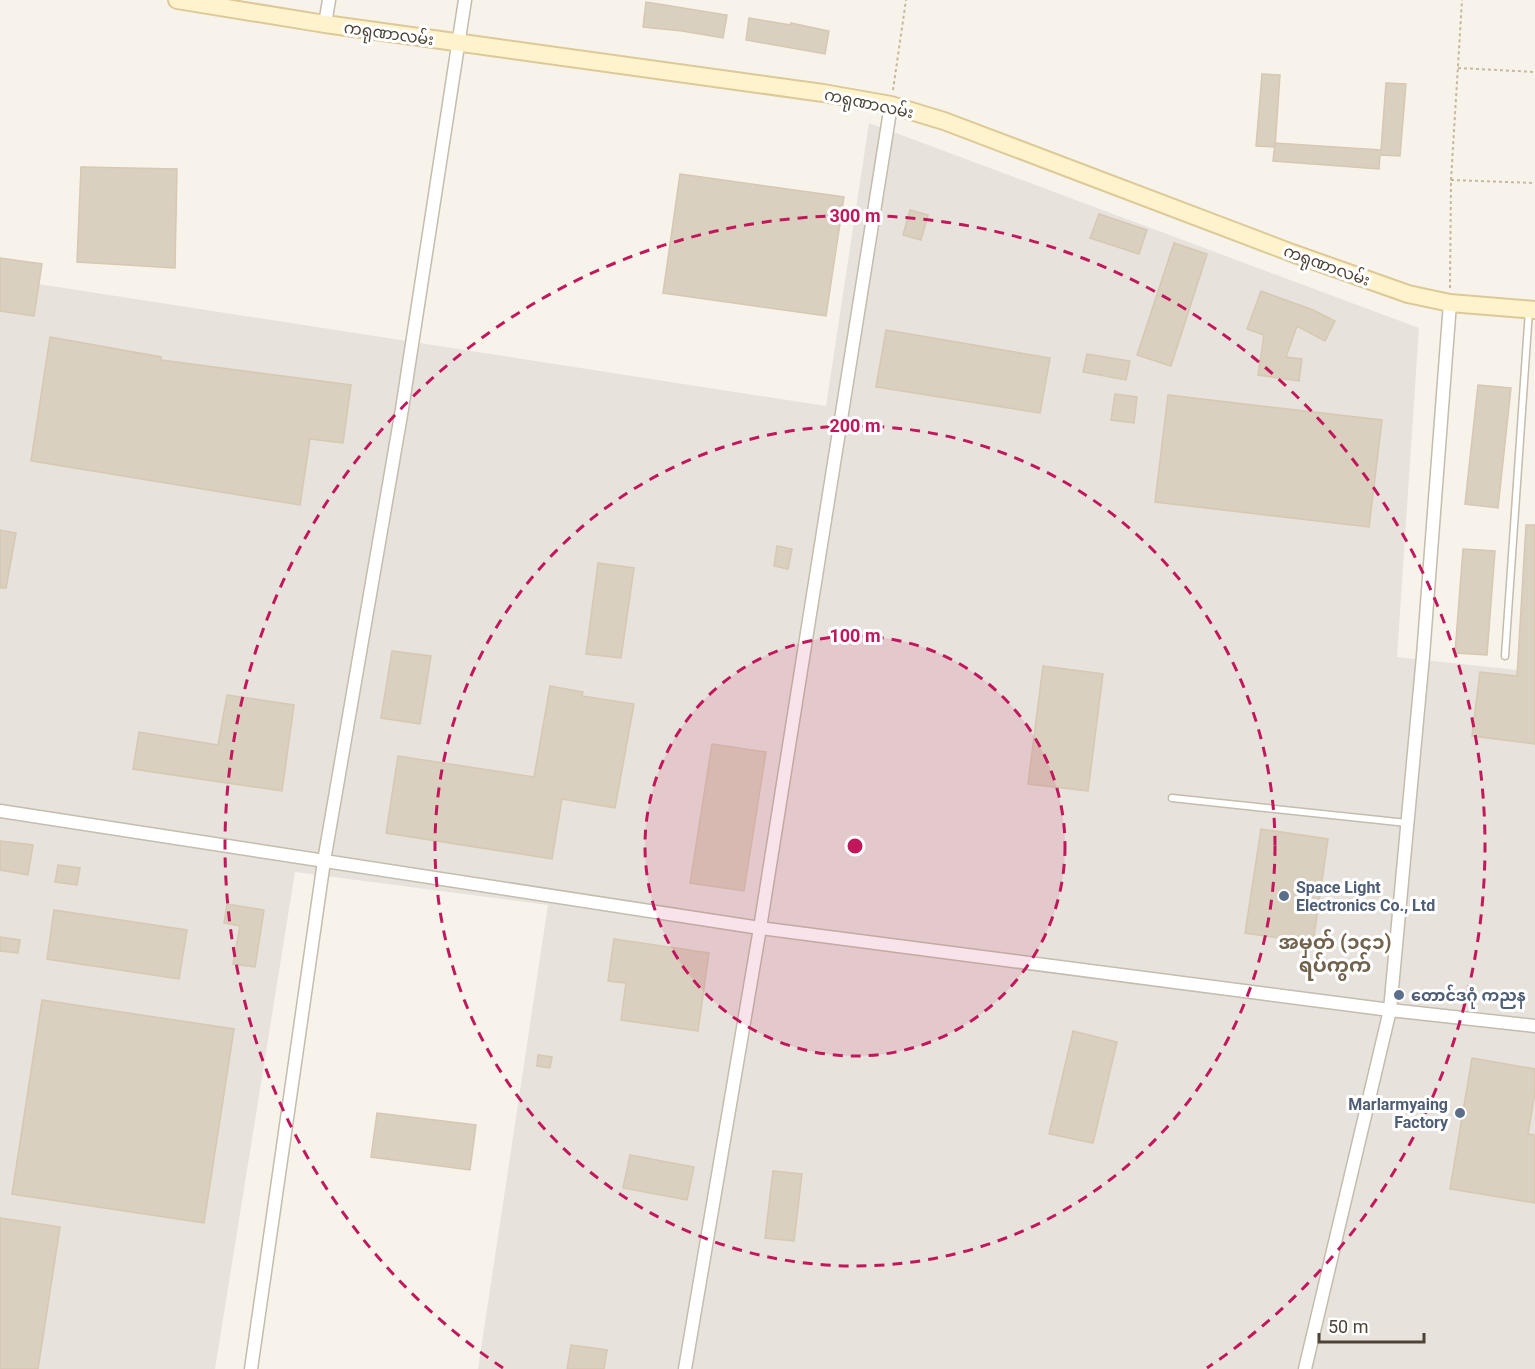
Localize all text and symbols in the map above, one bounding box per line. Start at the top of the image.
street label: ကရုဏာလမ်း [342,16,435,54]
street label: ကရုဏာလမ်း [822,83,916,127]
text: 300 m [829,205,881,226]
street label: ကရုဏာလမ်း [1279,239,1373,295]
text: 200 m [829,415,881,436]
text: 100 m [829,625,881,646]
centre of rings [845,836,865,856]
place label: Space Light Electronics Co., Ltd [1296,878,1435,915]
marker: Space Light Electronics Co., Ltd [1277,889,1291,903]
district label: အမှတ် (၁၄၁) ရပ်ကွက် [1279,929,1391,981]
place label: တောင်ဒဂုံ ကညန [1411,984,1526,1009]
marker: တောင်ဒဂုံ ကညန [1392,988,1406,1002]
place label: Marlarmyaing Factory [1348,1095,1449,1132]
marker: Marlarmyaing Factory [1453,1106,1467,1120]
scale bar [1319,1306,1424,1344]
text: 50 m [1328,1316,1368,1337]

